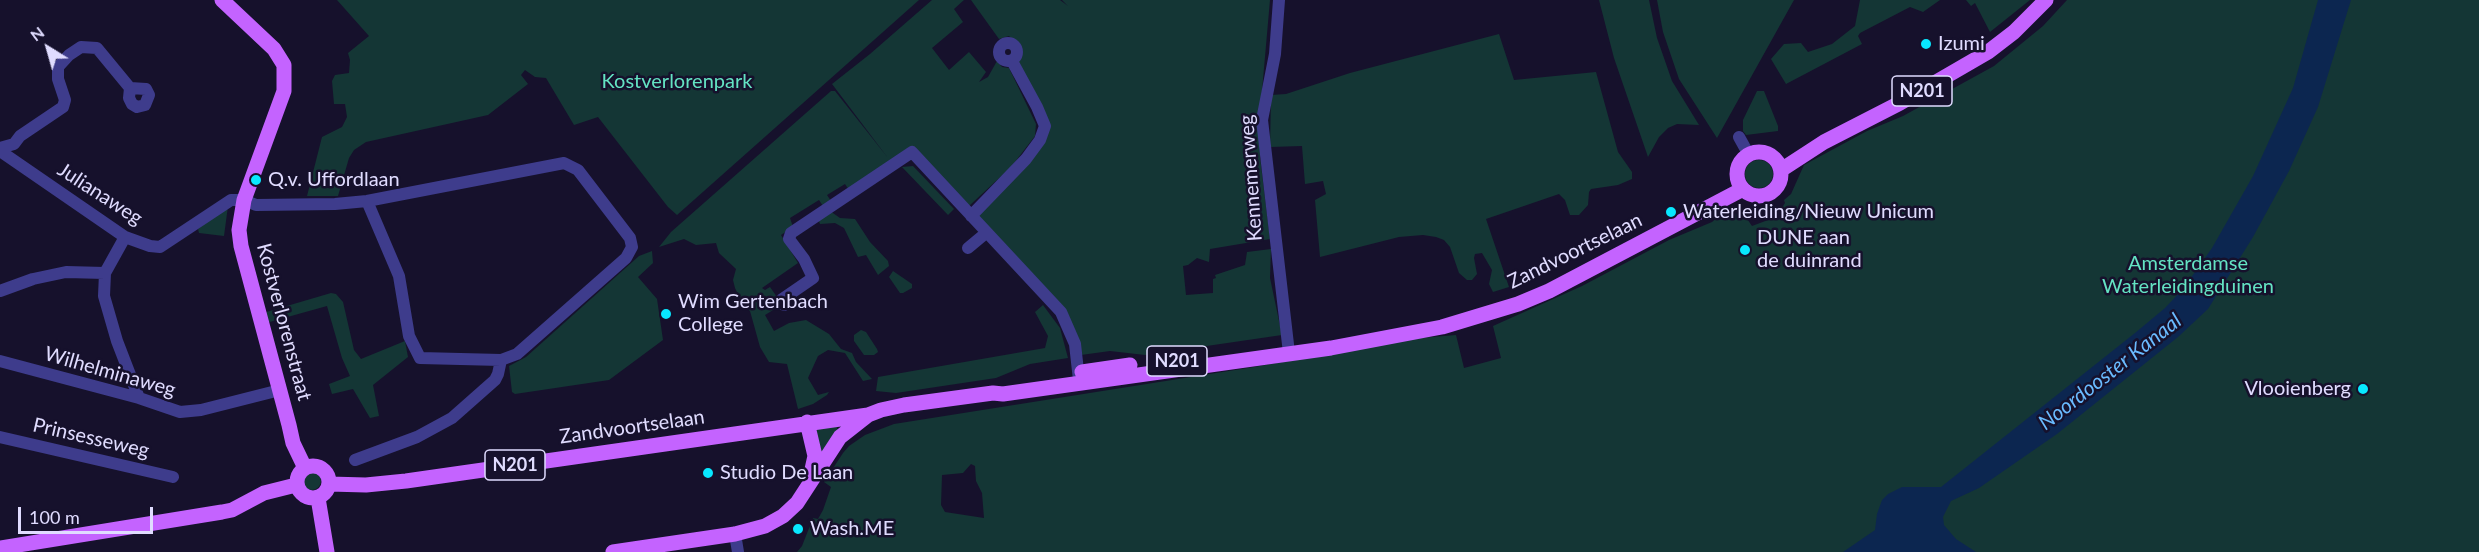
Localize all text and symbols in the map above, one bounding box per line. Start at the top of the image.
north arrow [18,18,78,78]
text: N [26,22,48,45]
place label: Izumi [1938,32,1985,56]
marker: Izumi [1919,37,1933,51]
park label: Kostverlorenpark [602,70,752,94]
road number: N201 [1892,76,1952,106]
street label: Kennemerweg [1235,114,1267,242]
street label: Julianaweg [53,158,147,230]
place label: Q.v. Uffordlaan [268,168,400,192]
marker: Q.v. Uffordlaan [249,173,263,187]
place label: Waterleiding/Nieuw Unicum [1683,200,1934,224]
marker: Waterleiding/Nieuw Unicum [1664,205,1678,219]
street label: Zandvoortselaan [1504,208,1646,294]
place label: DUNE aan de duinrand [1757,226,1862,273]
street label: Kostverlorenstraat [251,241,317,403]
marker: DUNE aan de duinrand [1738,243,1752,257]
park label: Amsterdamse Waterleidingduinen [2102,252,2274,299]
place label: Wim Gertenbach College [678,290,828,337]
marker: Wim Gertenbach College [659,307,673,321]
water label: Noordooster Kanaal [2034,308,2186,436]
street label: Wilhelminaweg [42,342,178,402]
road number: N201 [1147,346,1207,376]
place label: Vlooienberg [2244,377,2351,401]
marker: Vlooienberg [2356,382,2370,396]
street label: Zandvoortselaan [558,405,706,449]
street label: Prinsesseweg [31,413,151,463]
road number: N201 [485,450,545,480]
place label: Studio De Laan [720,461,853,485]
marker: Studio De Laan [701,466,715,480]
scale bar [21,495,156,533]
text: 100 m [29,506,80,528]
place label: Wash.ME [810,517,894,541]
marker: Wash.ME [791,522,805,536]

